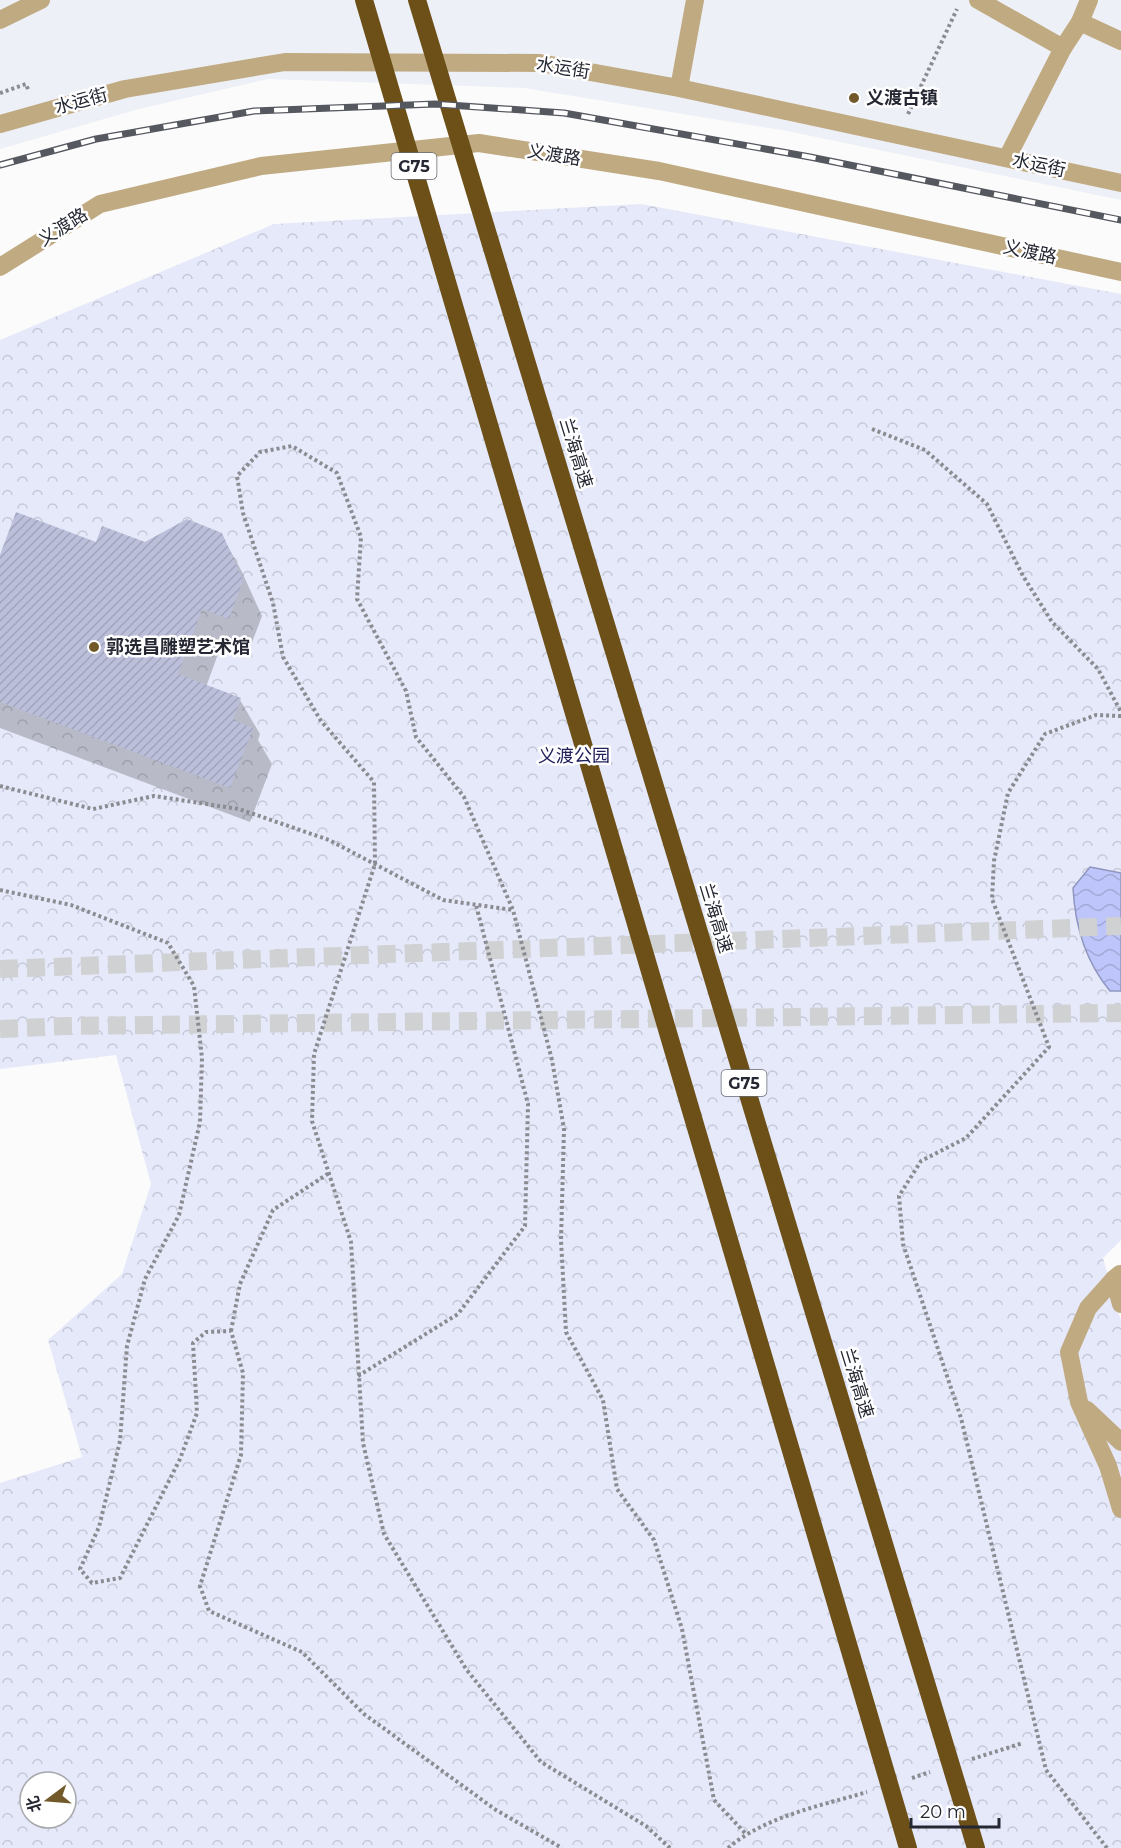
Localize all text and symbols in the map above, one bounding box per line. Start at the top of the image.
street label: 水运街 [535,53,591,83]
street label: 水运街 [52,83,110,119]
place label: 义渡古镇 [866,87,938,109]
marker: 义渡古镇 [847,91,861,105]
street label: 义渡路 [526,140,582,170]
street label: 水运街 [1010,149,1068,181]
road number: G75 [392,153,436,179]
street label: 义渡路 [34,203,92,251]
street label: 义渡路 [1001,236,1059,268]
street label: 兰海高速 [555,415,597,491]
place label: 郭选昌雕塑艺术馆 [106,636,250,658]
marker: 郭选昌雕塑艺术馆 [87,640,101,654]
park label: 义渡公园 [538,745,610,767]
street label: 兰海高速 [695,880,737,956]
road number: G75 [722,1070,766,1096]
street label: 兰海高速 [836,1345,878,1421]
north arrow [18,1770,78,1830]
scale bar [911,1791,1000,1829]
text: 北 [23,1794,45,1814]
text: 20 m [920,1801,966,1823]

